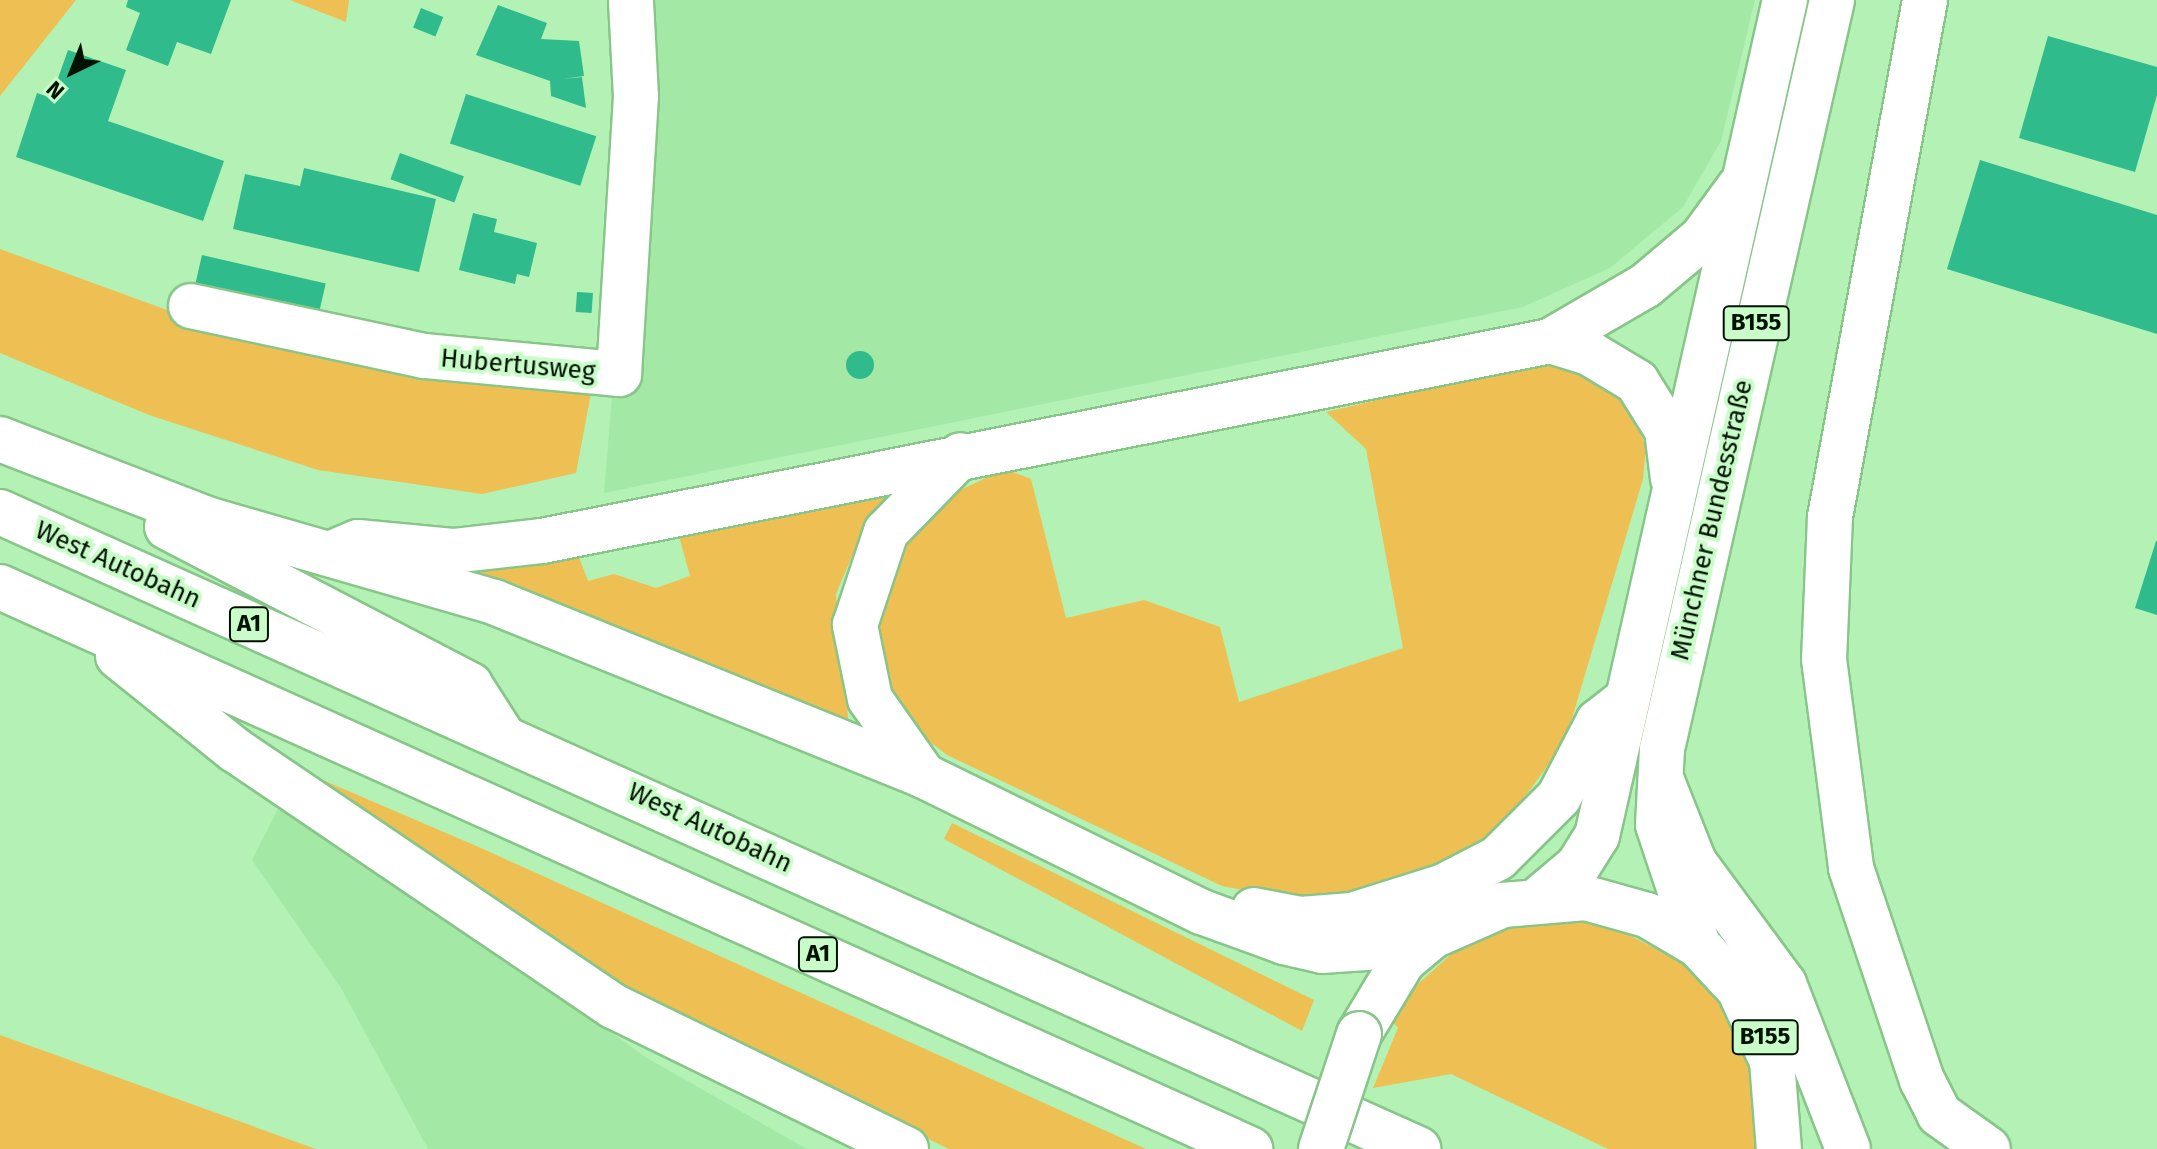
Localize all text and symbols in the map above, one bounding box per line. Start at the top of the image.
north arrow [32,32,112,112]
text: N [41,75,70,105]
road number: B155 [1722,303,1790,343]
street label: Hubertusweg [439,343,597,387]
street label: Münchner Bundesstraße [1665,377,1759,663]
street label: West Autobahn [30,515,206,615]
road number: A1 [227,604,271,644]
street label: West Autobahn [623,776,797,880]
road number: A1 [796,934,840,974]
road number: B155 [1731,1017,1799,1057]

